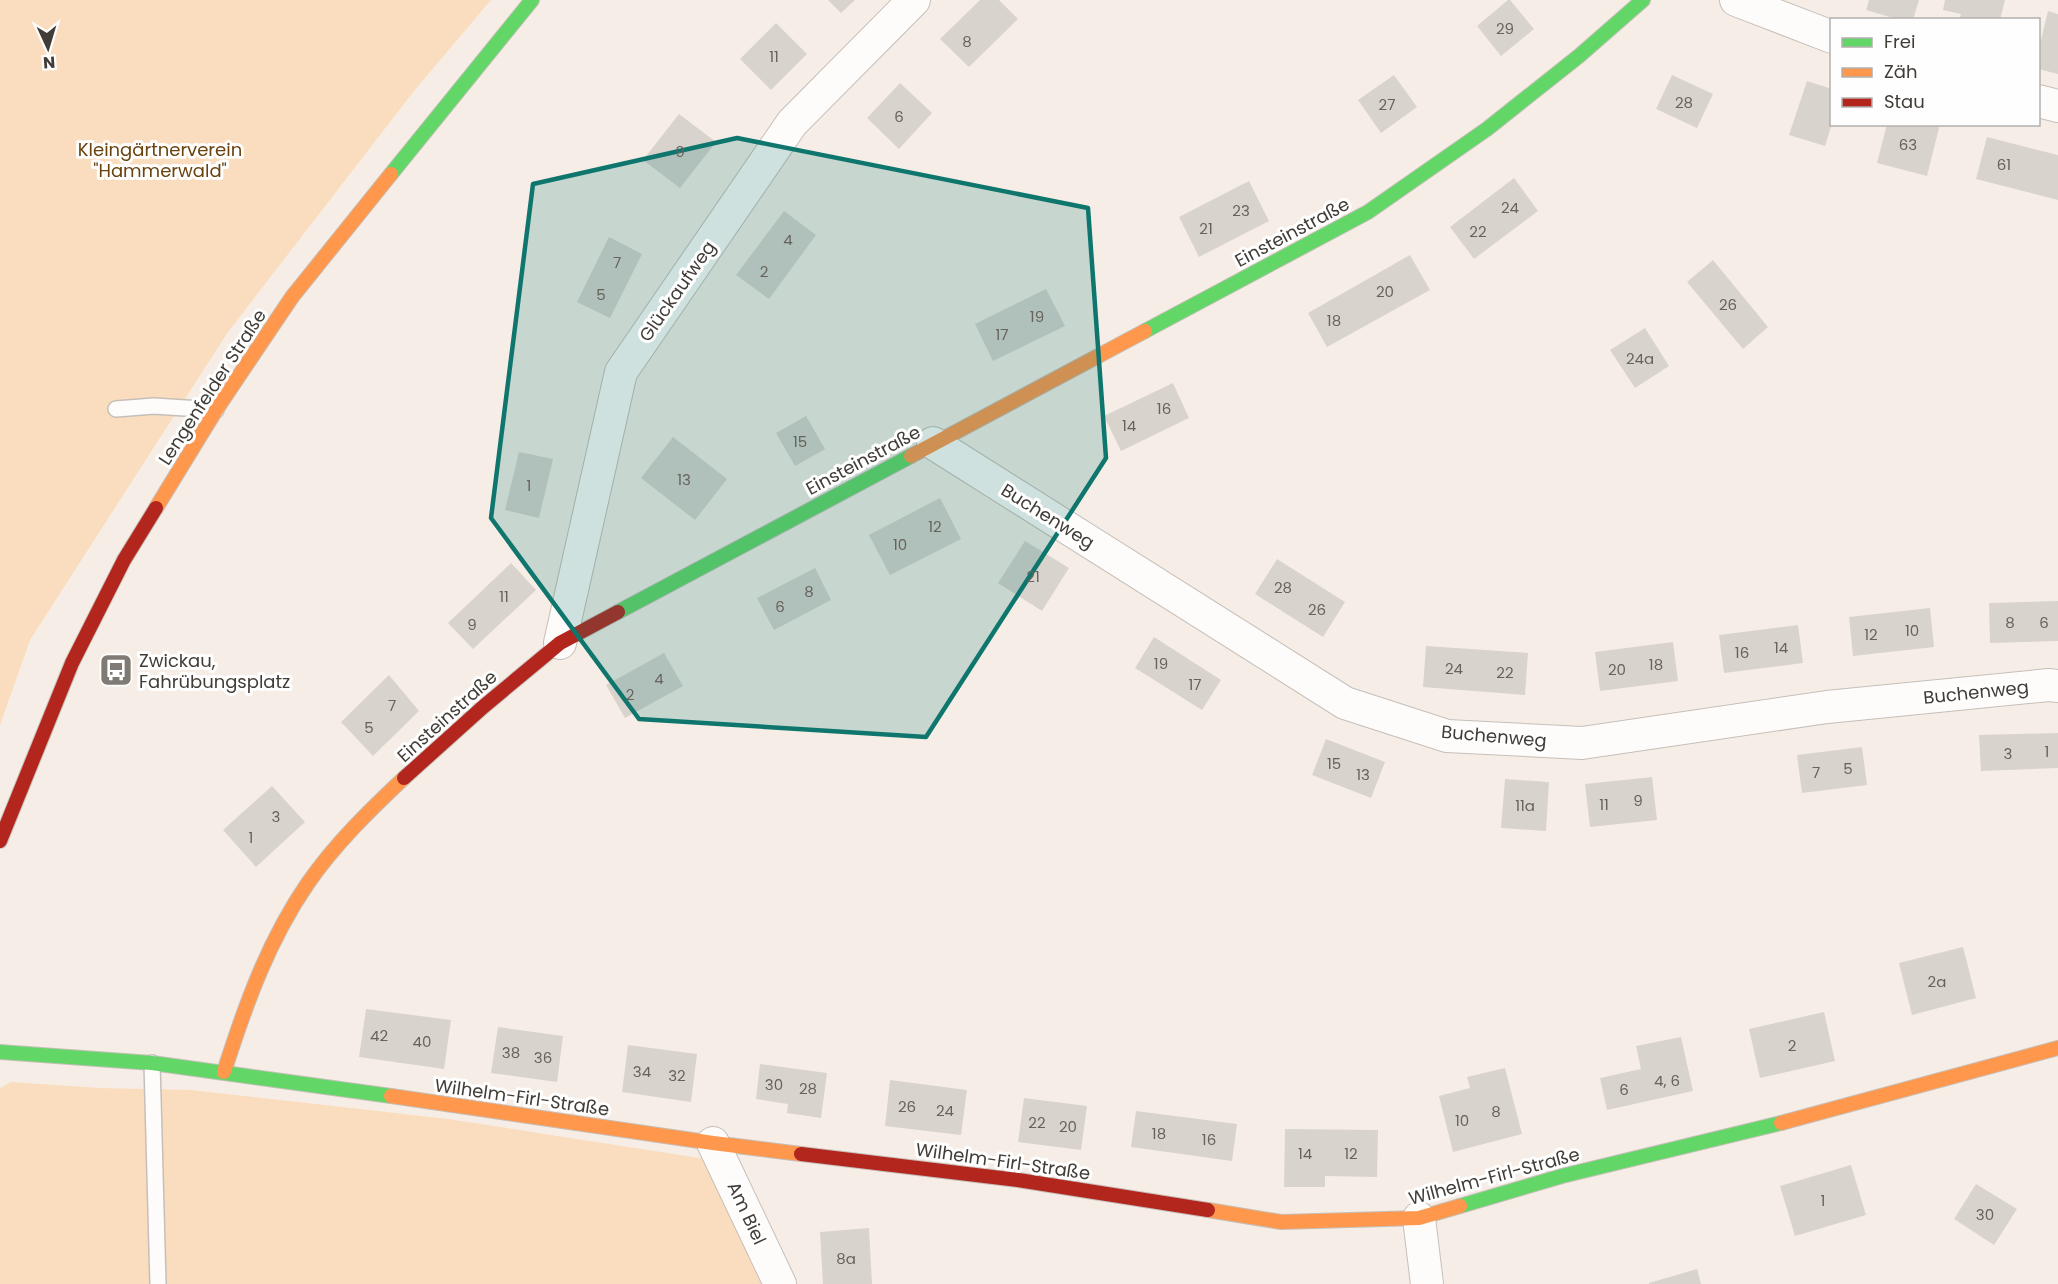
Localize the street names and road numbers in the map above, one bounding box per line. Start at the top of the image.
street label: Einsteinstraße [1230,191,1354,273]
street label: Glückaufweg [633,236,721,346]
street label: Lengenfelder Straße [152,304,272,470]
street label: Einsteinstraße [801,419,925,501]
street label: Buchenweg [997,477,1099,555]
street label: Einsteinstraße [392,664,502,768]
street label: Buchenweg [1922,674,2030,710]
street label: Buchenweg [1440,719,1548,753]
street label: Wilhelm-Firl-Straße [433,1072,611,1122]
street label: Wilhelm-Firl-Straße [914,1136,1092,1186]
street label: Wilhelm-Firl-Straße [1406,1141,1582,1211]
street label: Am Biel [722,1178,772,1248]

